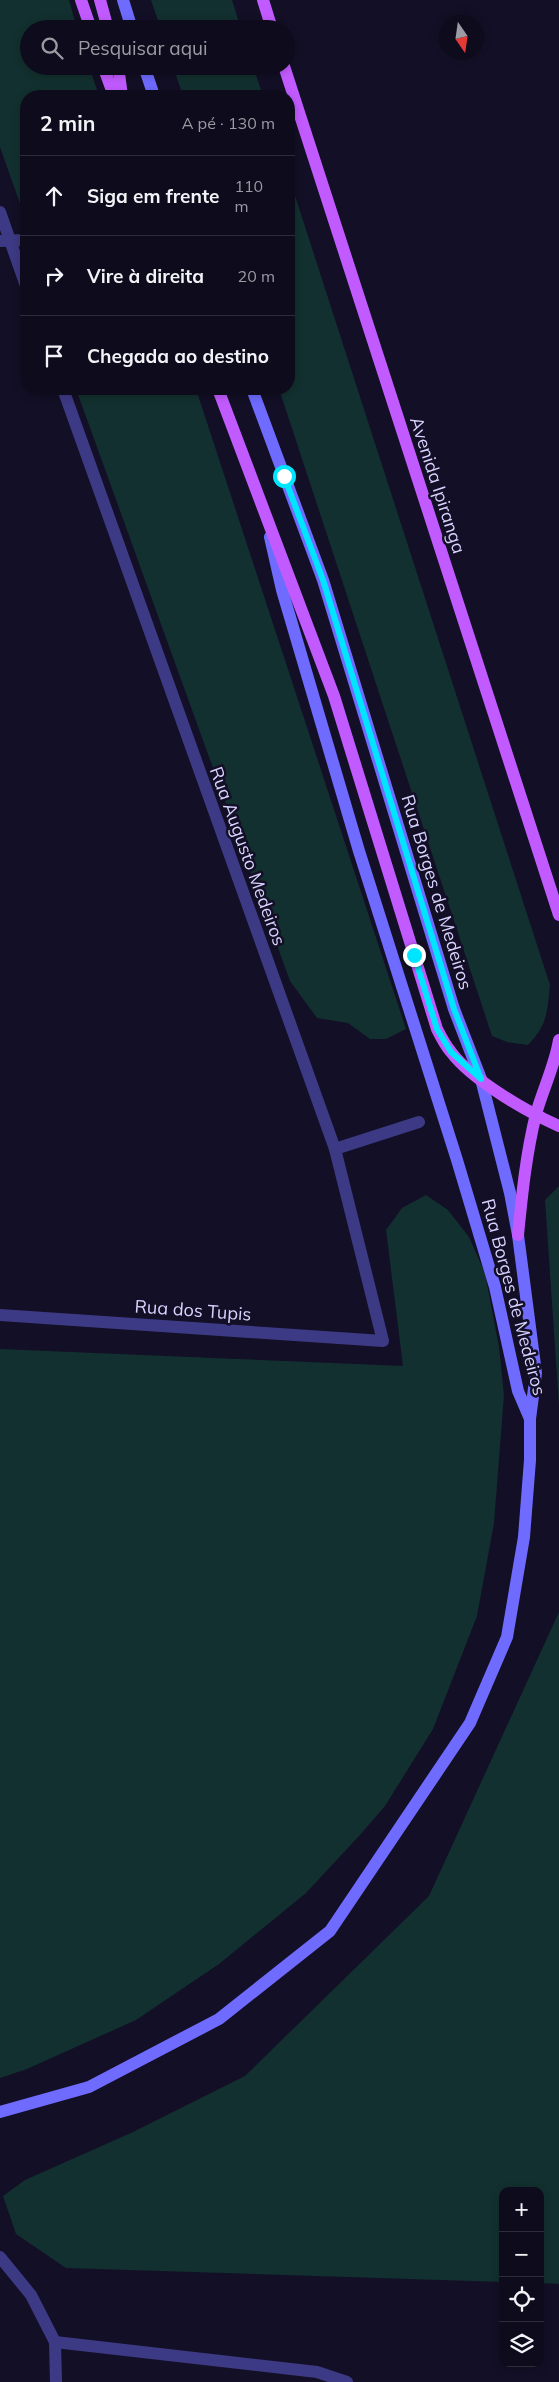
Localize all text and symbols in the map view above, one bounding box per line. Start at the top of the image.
north arrow [439,15,484,60]
search box [20,20,295,75]
icon: search [38,34,66,62]
text: Pesquisar aqui [78,36,208,60]
text: 2 min [40,110,95,136]
text: A pé · 130 m [182,113,275,133]
text: 110 m [234,176,263,216]
icon: ahead [40,182,68,210]
text: Siga em frente [87,184,219,208]
icon: right [40,262,68,290]
text: Vire à direita [87,264,204,288]
text: 20 m [238,266,275,286]
icon: arrive [40,342,68,370]
text: Chegada ao destino [87,344,269,368]
street label: Avenida Ipiranga [405,414,471,556]
route start [273,465,296,488]
street label: Rua Augusto Medeiros [205,763,291,949]
street label: Rua Borges de Medeiros [396,792,478,992]
route end [403,944,426,967]
street label: Rua Borges de Medeiros [477,1196,551,1398]
street label: Rua dos Tupis [134,1294,252,1326]
map controls [499,2187,544,2367]
button: + [499,2187,544,2232]
button: − [499,2232,544,2277]
button: locate [499,2277,544,2322]
button: layers [499,2322,544,2367]

